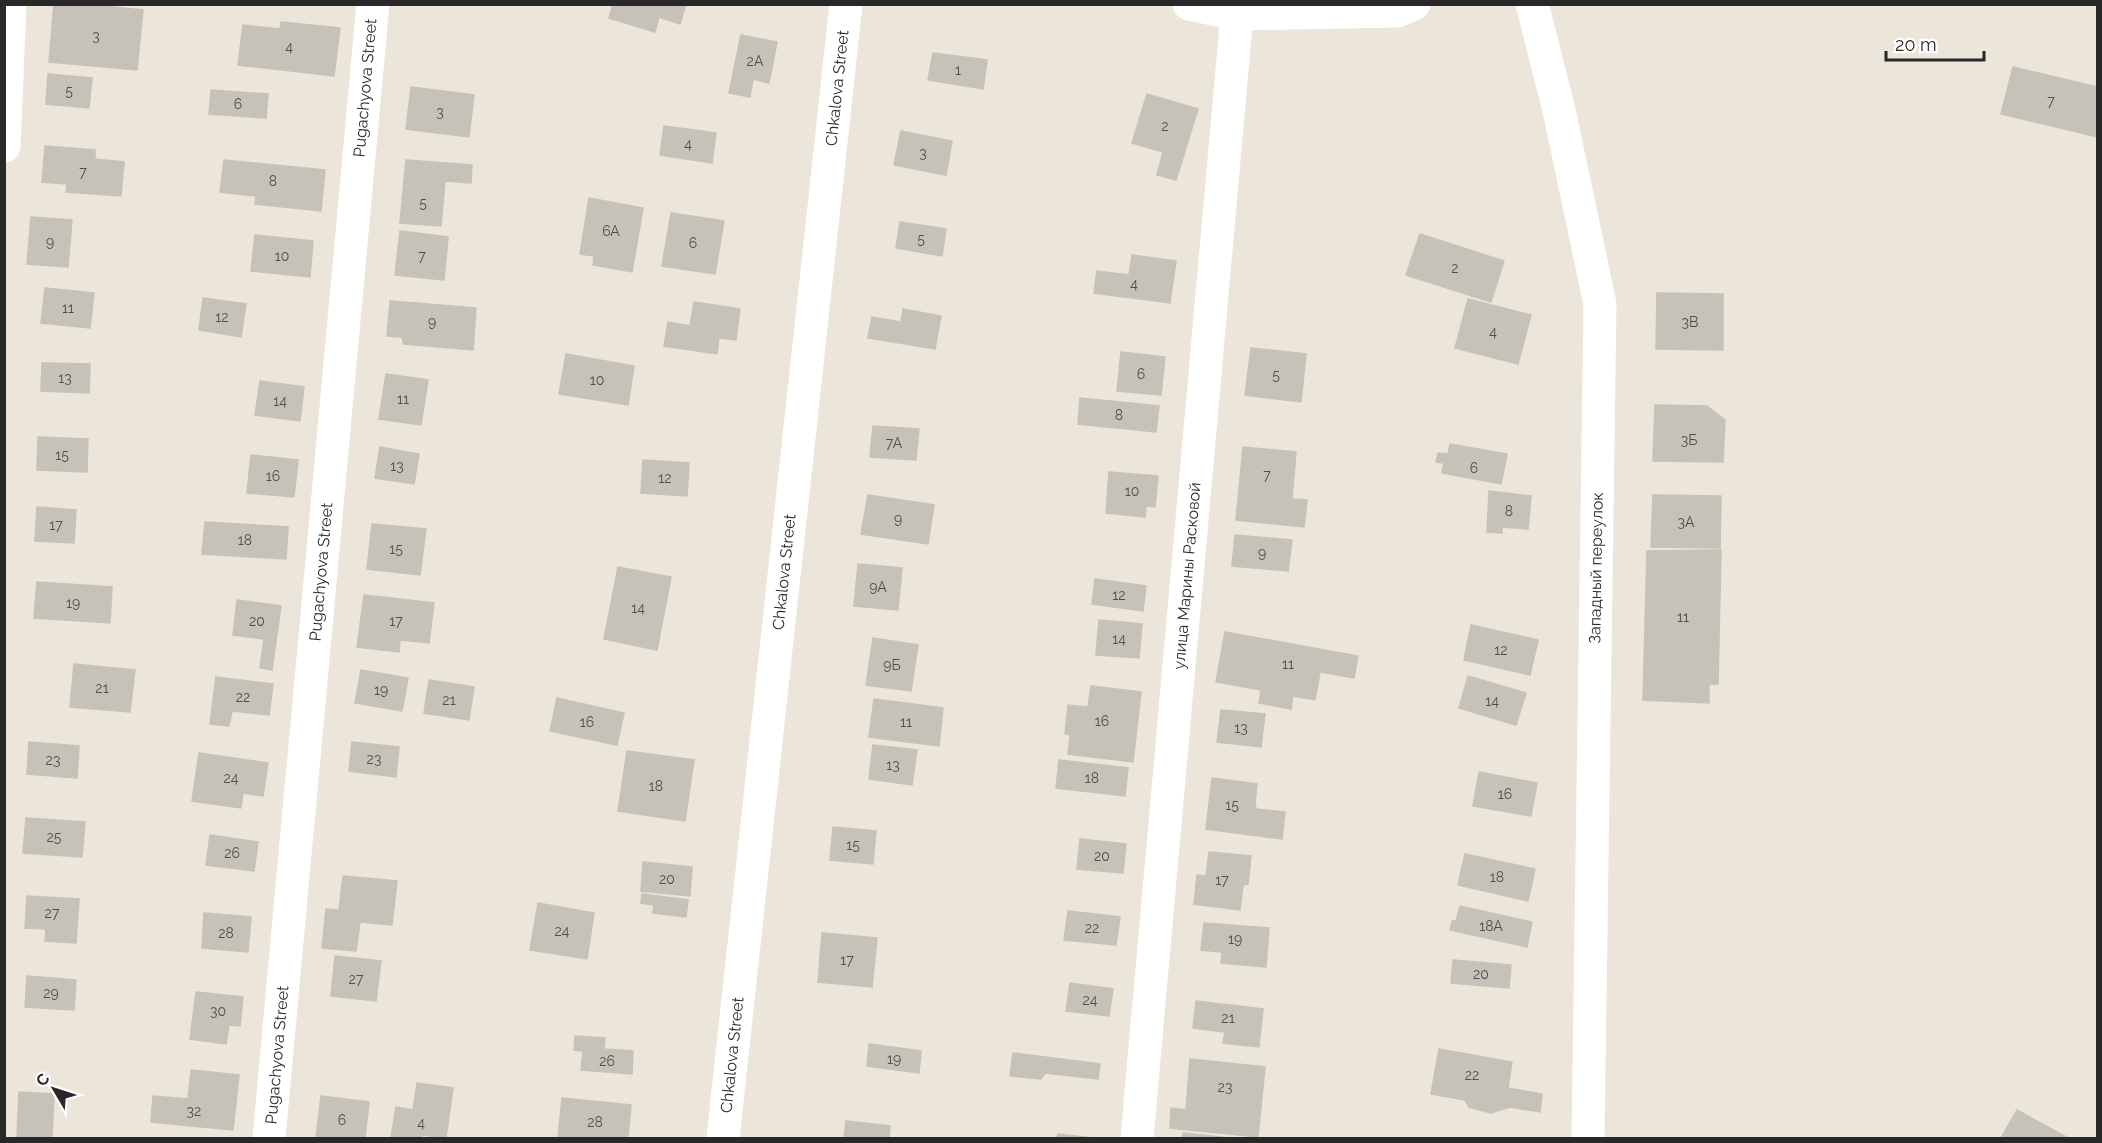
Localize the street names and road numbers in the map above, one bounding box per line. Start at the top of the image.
street label: Pugachyova Street [349,17,381,158]
street label: Chkalova Street [821,28,853,147]
street label: улица Марины Расковой [1169,482,1205,670]
street label: Западный переулок [1585,492,1607,644]
street label: Pugachyova Street [305,501,337,642]
street label: Chkalova Street [768,512,800,631]
street label: Pugachyova Street [261,984,293,1125]
street label: Chkalova Street [716,995,748,1114]

